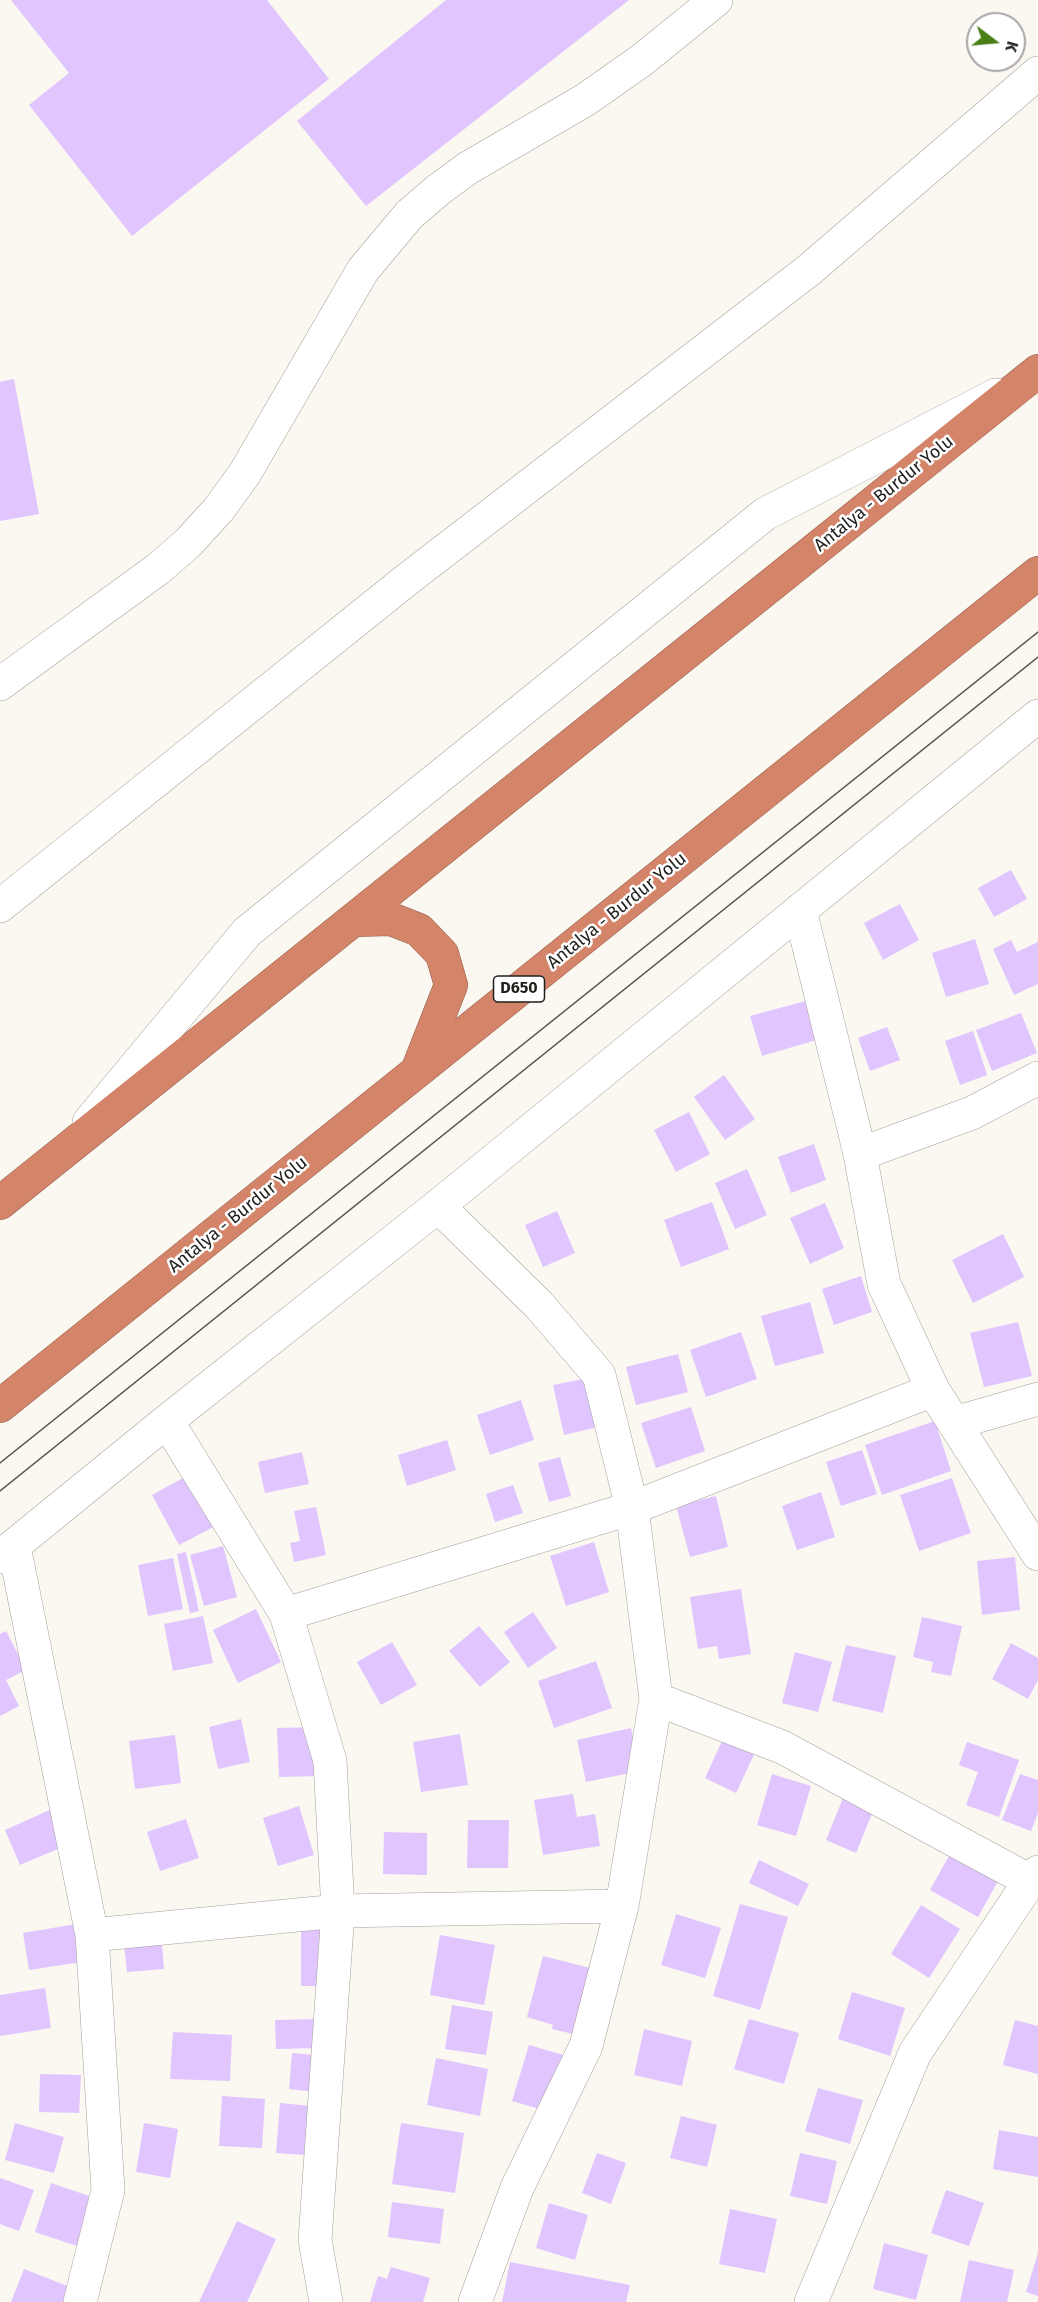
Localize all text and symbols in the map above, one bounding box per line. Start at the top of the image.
north arrow [966,12,1026,72]
text: K [1001,39,1022,54]
street label: Antalya - Burdur Yolu [810,431,958,557]
street label: Antalya - Burdur Yolu [543,848,691,974]
road number: D650 [494,976,544,1002]
street label: Antalya - Burdur Yolu [164,1152,312,1278]

